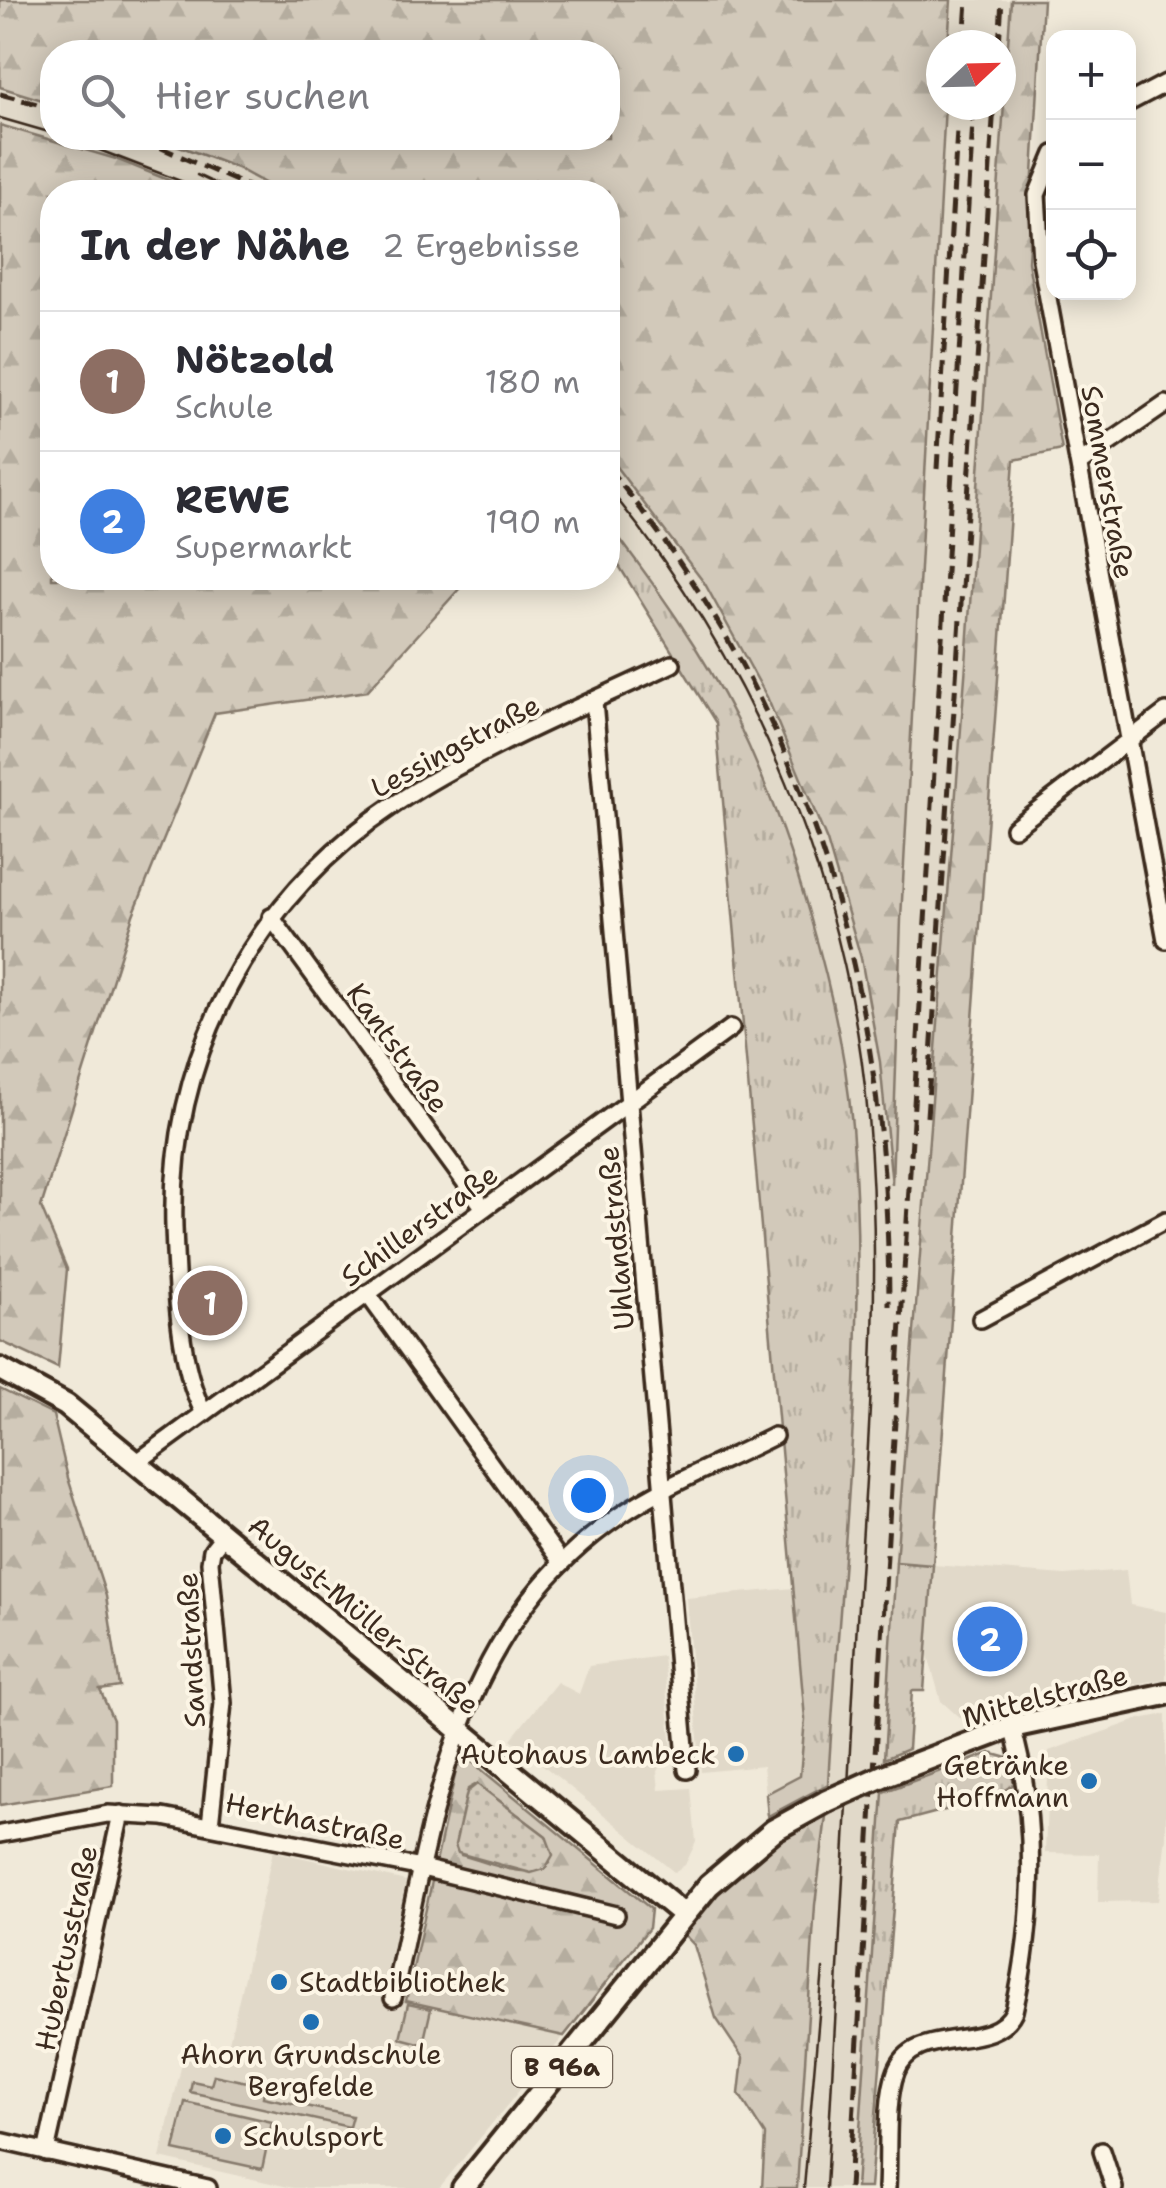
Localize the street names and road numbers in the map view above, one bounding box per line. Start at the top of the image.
street label: Sommerstraße [1072,382,1144,582]
street label: Lessingstraße [364,685,546,807]
street label: Kantstraße [338,975,458,1121]
street label: Uhlandstraße [589,1144,643,1332]
street label: Schillerstraße [333,1155,505,1295]
street label: August-Müller-Straße [240,1507,488,1723]
street label: Sandstraße [168,1571,214,1729]
street label: Mittelstraße [958,1656,1132,1736]
street label: Herthastraße [222,1783,408,1859]
street label: Hubertusstraße [26,1842,106,2054]
road number: B 96a [512,2047,612,2087]

